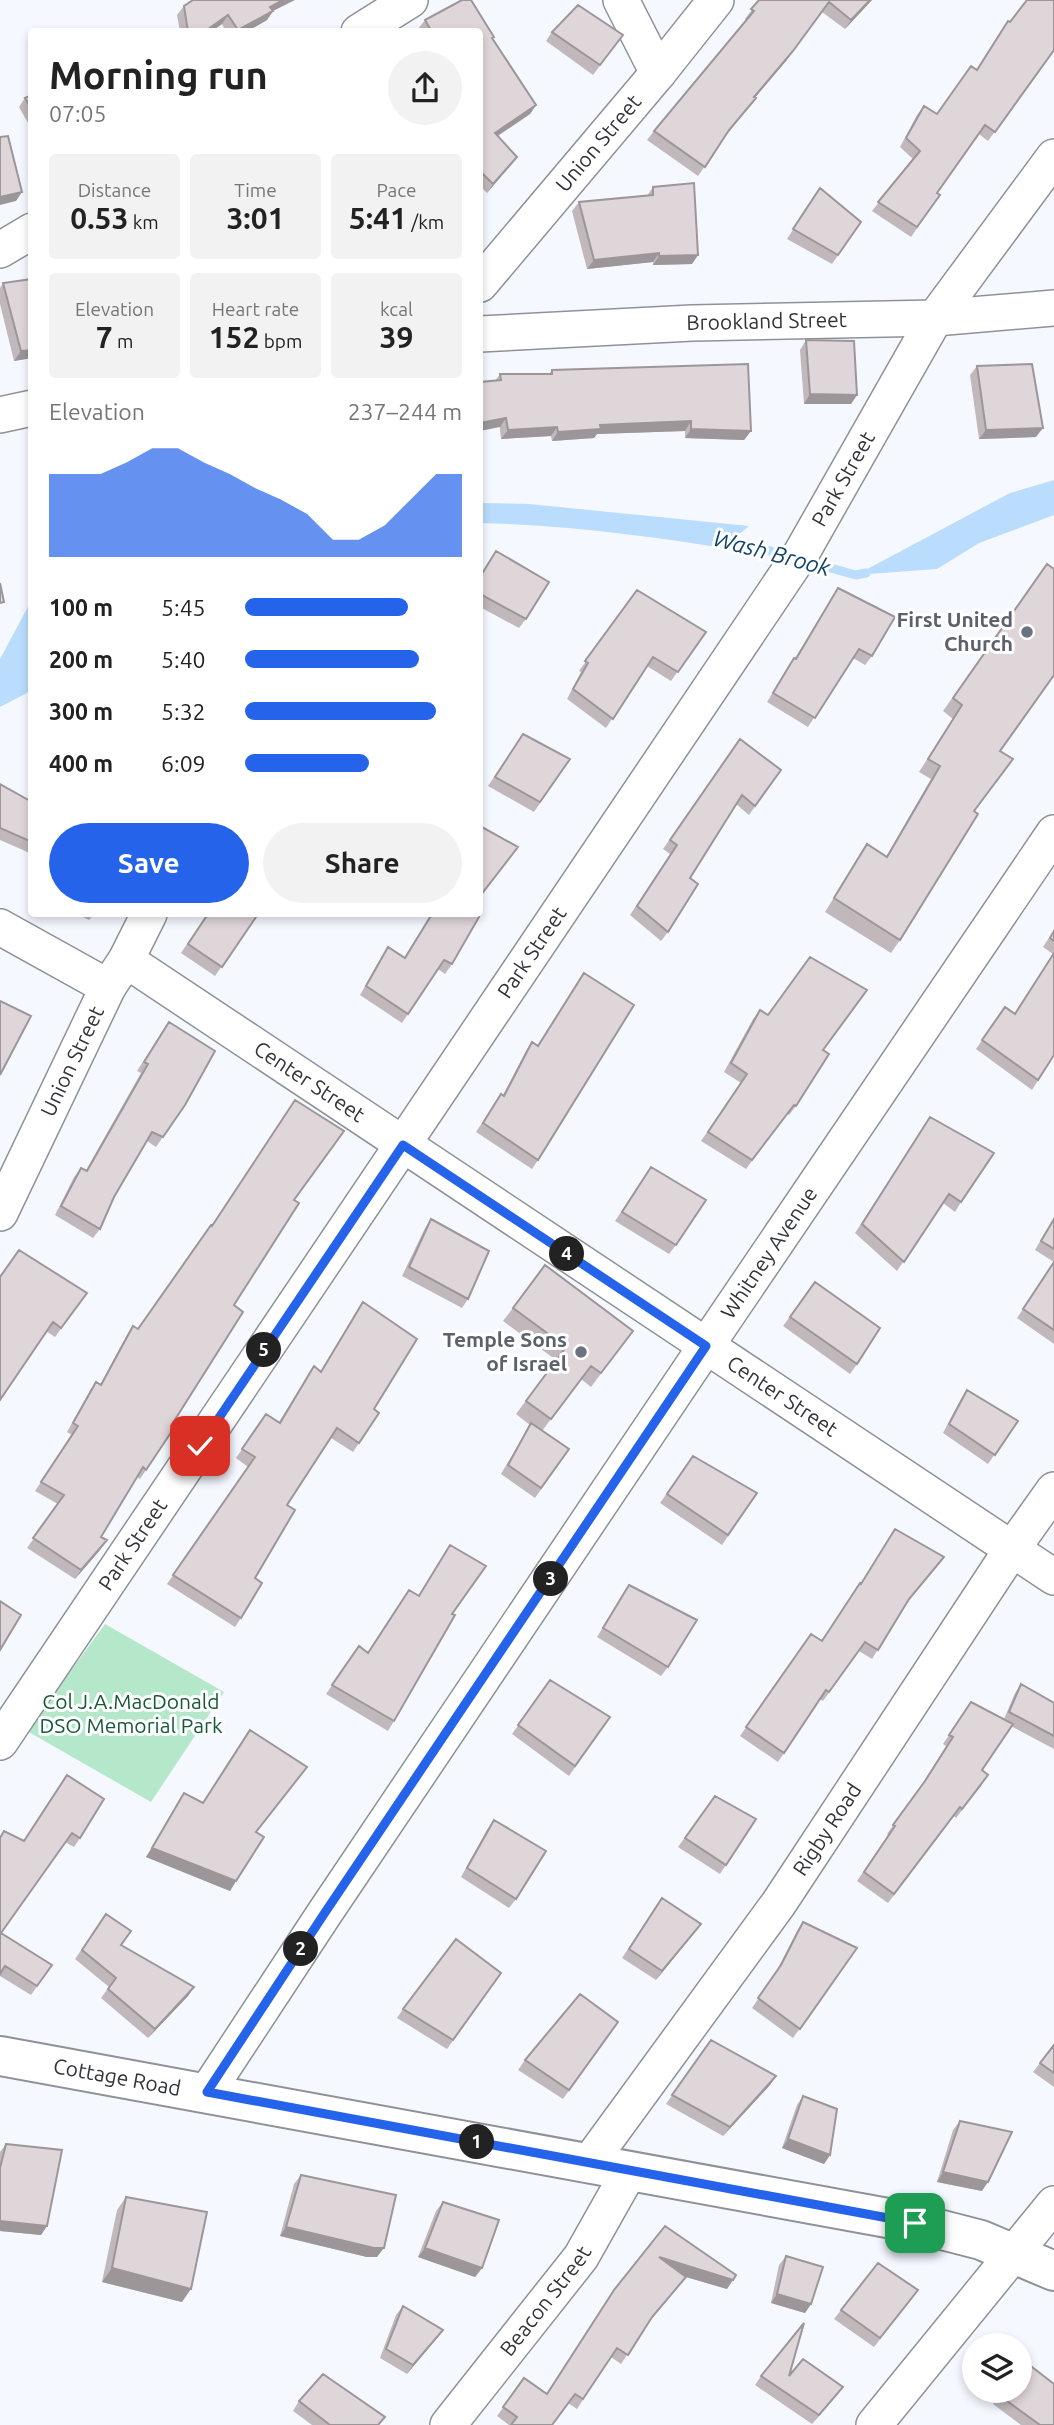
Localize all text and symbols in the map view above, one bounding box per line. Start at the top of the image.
button: share [388,51,462,125]
text: Morning run [49,54,268,96]
street label: Union Street [550,89,645,196]
text: 07:05 [49,101,107,126]
text: Distance [78,179,151,201]
text: Time [234,179,277,201]
text: Pace [376,179,417,201]
text: 0.53 [70,201,128,235]
text: 3:01 [226,201,285,235]
text: 5:41 [349,201,407,235]
text: km [128,211,159,233]
text: /km [407,211,444,233]
text: Elevation [75,298,154,320]
text: Heart rate [212,298,299,320]
text: kcal [380,298,413,320]
street label: Brookland Street [686,307,847,334]
text: 7 [96,320,113,354]
text: 152 [209,320,259,354]
text: 39 [380,320,413,354]
text: m [113,330,133,352]
text: bpm [259,330,302,352]
text: Elevation [49,399,145,424]
text: 237–244 m [348,399,462,424]
street label: Park Street [806,427,879,530]
water label: Wash Brook [711,525,833,580]
text: 100 m [49,595,113,620]
text: 5:45 [161,595,206,620]
place label: First United Church [897,607,1013,655]
marker: First United Church [1019,624,1035,640]
text: 200 m [49,647,113,672]
text: 5:40 [161,647,206,672]
text: 300 m [49,699,113,724]
text: 5:32 [161,699,206,724]
text: 400 m [49,751,113,776]
text: 6:09 [161,751,206,776]
button: Save [49,823,249,903]
button: Share [263,823,462,903]
street label: Park Street [492,902,571,1002]
street label: Union Street [35,1002,108,1120]
street label: Center Street [250,1036,370,1126]
street label: Whitney Avenue [715,1182,822,1323]
pin: 4 [550,1236,584,1272]
text: 4 [561,1242,572,1264]
place label: Temple Sons of Israel [443,1327,567,1375]
pin: 5 [246,1332,282,1368]
text: 5 [258,1338,269,1360]
marker: Temple Sons of Israel [573,1344,589,1360]
street label: Center Street [723,1350,843,1441]
pin [170,1416,230,1476]
icon: check [181,1427,219,1465]
street label: Park Street [93,1494,172,1594]
pin: 3 [534,1562,568,1596]
text: 3 [545,1567,556,1589]
park label: Col J.A.MacDonald DSO Memorial Park [39,1689,223,1737]
street label: Rigby Road [787,1778,866,1880]
pin: 2 [284,1932,318,1966]
text: 2 [295,1937,306,1959]
street label: Cottage Road [51,2053,183,2100]
pin: 1 [460,2124,494,2160]
text: 1 [471,2130,482,2152]
pin [885,2193,945,2253]
icon: arrive [896,2204,934,2242]
street label: Beacon Street [495,2242,596,2360]
map controls [962,2333,1032,2403]
button: layers [962,2333,1032,2403]

